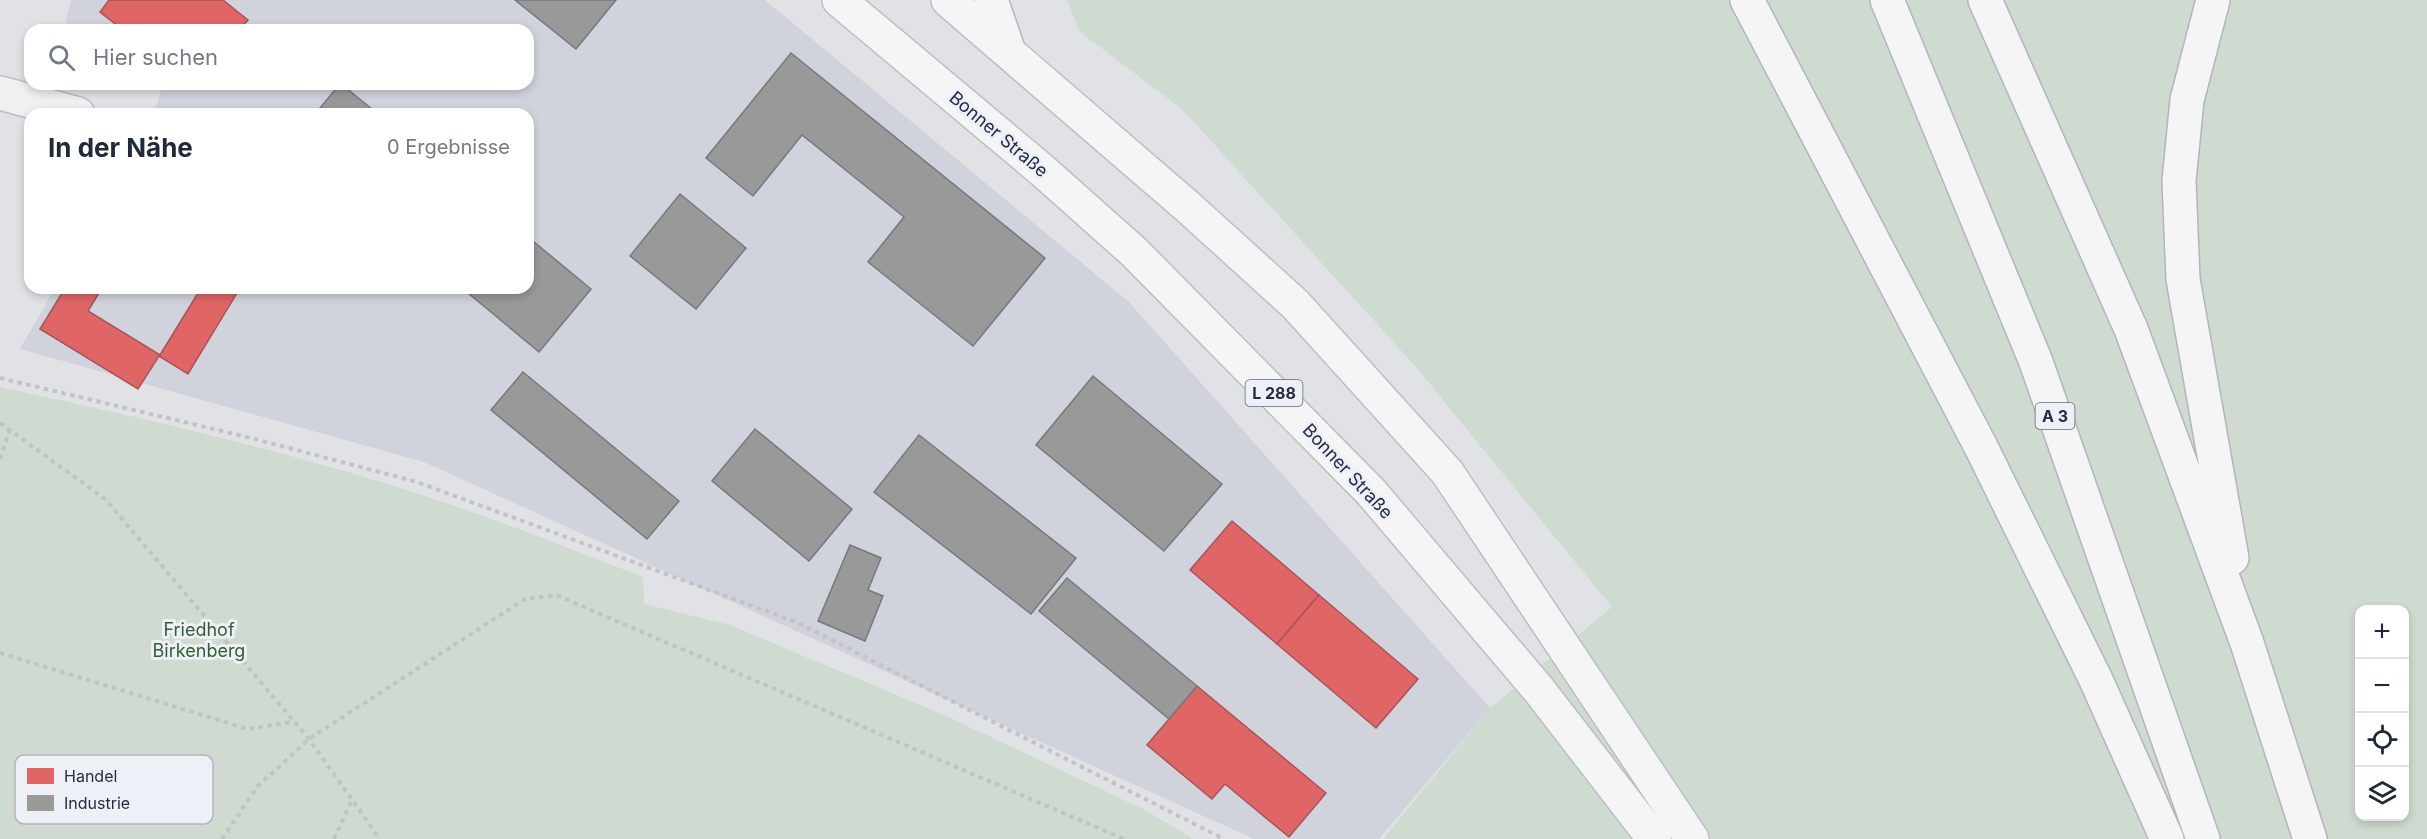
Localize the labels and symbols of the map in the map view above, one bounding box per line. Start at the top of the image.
street label: Bonner Straße [945,87,1053,181]
road number: L 288 [1246,380,1302,406]
road number: A 3 [2036,403,2074,429]
street label: Bonner Straße [1299,419,1397,523]
park label: Friedhof Birkenberg [153,619,245,661]
legend [15,755,213,824]
text: Handel [64,766,117,786]
text: Industrie [64,793,130,813]

